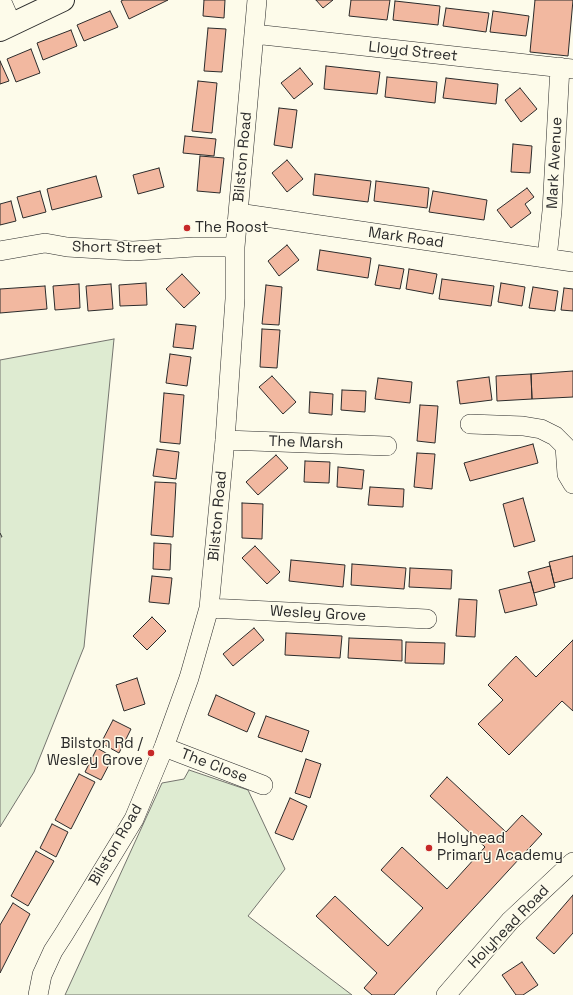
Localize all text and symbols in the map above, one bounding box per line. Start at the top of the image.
street label: Lloyd Street [367,38,459,66]
street label: Bilston Road [230,111,256,203]
street label: Mark Avenue [544,117,566,209]
place label: The Roost [195,219,268,237]
marker: The Roost [182,223,192,233]
street label: Mark Road [367,224,445,252]
street label: Short Street [72,238,162,258]
street label: The Marsh [268,433,344,453]
street label: Bilston Road [205,470,231,562]
street label: Wesley Grove [269,602,367,626]
place label: Bilston Rd / Wesley Grove [47,735,143,770]
street label: The Close [178,745,250,787]
marker: Bilston Rd / Wesley Grove [146,748,156,758]
street label: Bilston Road [86,801,146,889]
place label: Holyhead Primary Academy [437,830,563,865]
marker: Holyhead Primary Academy [424,843,434,853]
street label: Holyhead Road [465,882,553,972]

